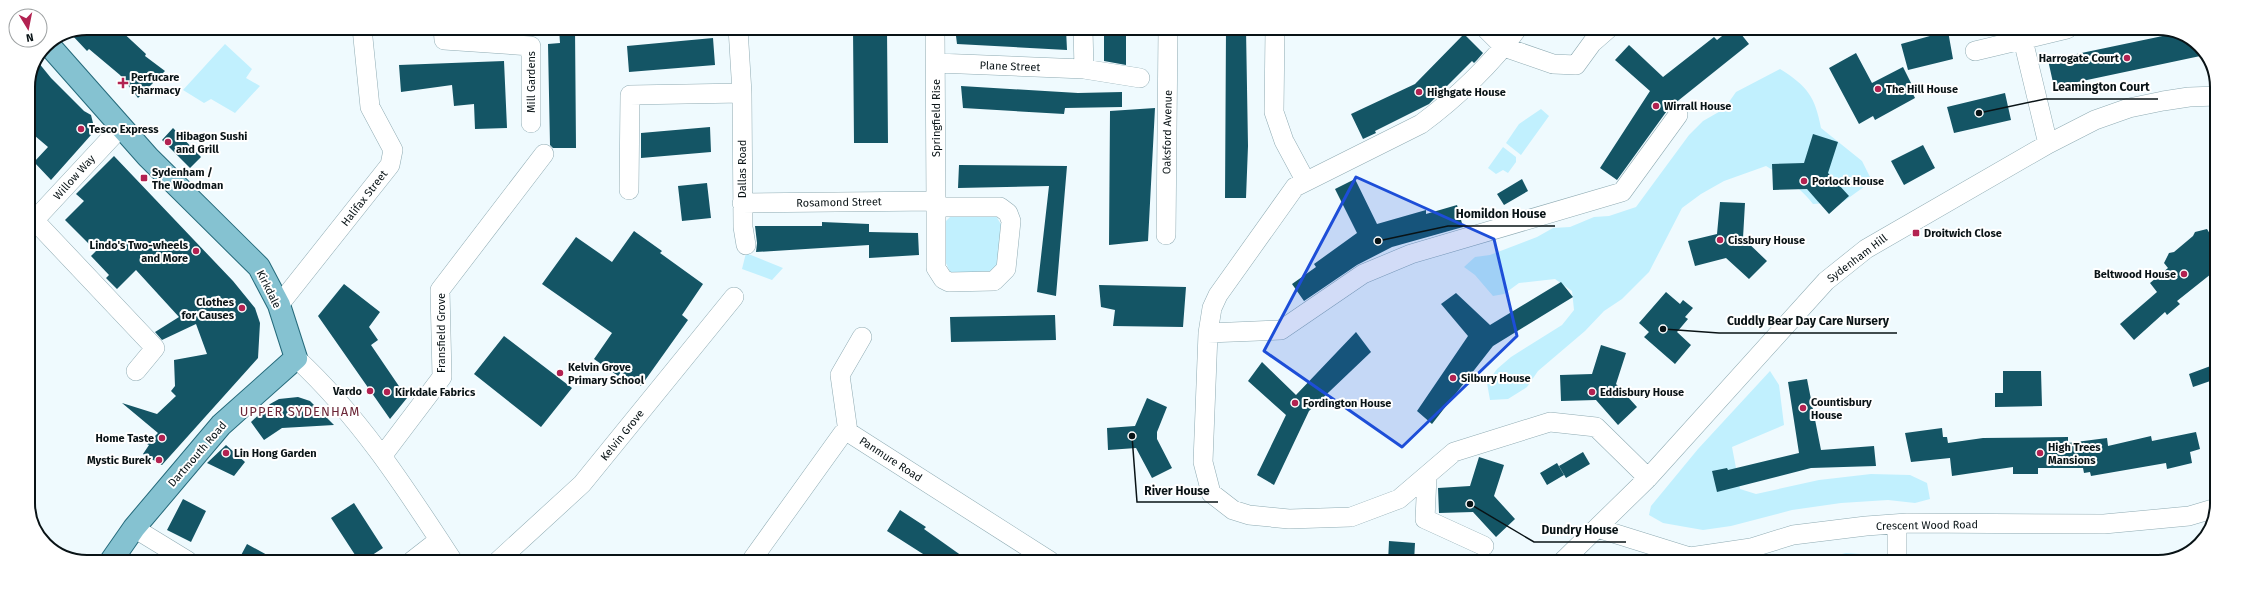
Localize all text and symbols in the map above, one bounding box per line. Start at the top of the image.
north arrow [8,8,48,48]
text: N [25,30,34,44]
street label: Mill Gardens [525,51,538,113]
place label: Harrogate Court [2039,52,2120,65]
marker: Harrogate Court [2122,53,2132,63]
street label: Plane Street [979,59,1041,74]
place label: Perfucare Pharmacy [131,71,181,97]
callout: Leamington Court [2045,75,2158,99]
marker: Perfucare Pharmacy [118,78,128,88]
street label: Springfield Rise [930,79,943,157]
text: Leamington Court [2052,80,2150,94]
place label: The Hill House [1886,83,1958,96]
marker: The Hill House [1873,84,1883,94]
place label: Highgate House [1427,86,1506,99]
marker: Highgate House [1414,87,1424,97]
street label: Oaksford Avenue [1160,90,1175,174]
place label: Wirrall House [1664,100,1731,113]
marker: Wirrall House [1651,101,1661,111]
place label: Tesco Express [89,123,159,136]
marker: Tesco Express [76,124,86,134]
place label: Hibagon Sushi and Grill [176,130,247,156]
marker: Hibagon Sushi and Grill [163,137,173,147]
street label: Dallas Road [736,140,749,198]
street label: Willow Way [51,152,98,202]
place label: Sydenham / The Woodman [152,166,223,192]
street label: Halifax Street [339,168,390,229]
marker: Sydenham / The Woodman [139,173,149,183]
place label: Porlock House [1812,175,1884,188]
marker: Porlock House [1799,176,1809,186]
street label: Rosamond Street [796,195,882,210]
callout: Homildon House [1448,202,1555,226]
text: Homildon House [1456,207,1547,221]
place label: Droitwich Close [1924,227,2002,240]
marker: Droitwich Close [1911,228,1921,238]
street label: Sydenham Hill [1825,232,1890,285]
place label: Cissbury House [1728,234,1805,247]
marker: Cissbury House [1715,235,1725,245]
place label: Lindo's Two-wheels and More [90,239,189,265]
marker: Lindo's Two-wheels and More [191,246,201,256]
street label: Kirkdale [253,268,284,310]
place label: Beltwood House [2094,268,2176,281]
marker: Beltwood House [2179,269,2189,279]
street label: Fransfield Grove [435,293,448,373]
place label: Clothes for Causes [182,296,235,322]
marker: Clothes for Causes [237,303,247,313]
callout: Cuddly Bear Day Care Nursery [1719,309,1897,333]
text: Cuddly Bear Day Care Nursery [1727,314,1890,328]
place label: Kelvin Grove Primary School [568,361,645,387]
marker: Kelvin Grove Primary School [555,368,565,378]
place label: Silbury House [1461,372,1531,385]
marker: Silbury House [1448,373,1458,383]
place label: Vardo [332,385,363,398]
marker: Vardo [365,386,375,396]
place label: Kirkdale Fabrics [395,386,476,399]
place label: Eddisbury House [1600,386,1684,399]
marker: Kirkdale Fabrics [382,387,392,397]
marker: Eddisbury House [1587,387,1597,397]
place label: Countisbury House [1811,396,1872,422]
place label: Fordington House [1303,397,1391,410]
marker: Fordington House [1290,398,1300,408]
marker: Countisbury House [1798,403,1808,413]
district label: UPPER SYDENHAM [240,404,360,419]
street label: Kelvin Grove [598,407,647,463]
street label: Dartmouth Road [166,419,229,490]
place label: Home Taste [96,432,154,445]
marker: Home Taste [157,433,167,443]
street label: Panmure Road [857,434,925,485]
place label: High Trees Mansions [2048,441,2101,467]
place label: Lin Hong Garden [234,447,317,460]
marker: Lin Hong Garden [221,448,231,458]
marker: High Trees Mansions [2035,448,2045,458]
place label: Mystic Burek [87,454,152,467]
marker: Mystic Burek [154,455,164,465]
callout: River House [1137,478,1218,502]
text: River House [1144,484,1210,498]
callout: Dundry House [1534,518,1626,542]
street label: Crescent Wood Road [1876,518,1978,533]
text: Dundry House [1542,523,1619,537]

